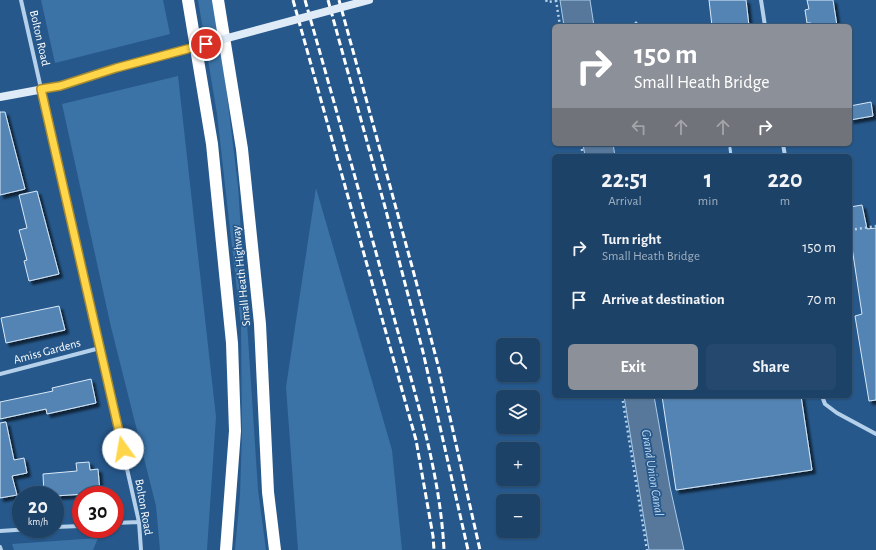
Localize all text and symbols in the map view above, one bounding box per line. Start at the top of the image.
street label: Bolton Road [28,9,52,67]
pin [189,27,223,61]
icon: arrive [195,33,217,55]
icon: right [568,40,620,92]
text: 150 m [634,41,698,69]
text: Small Heath Bridge [634,74,770,92]
icon: left [628,116,650,138]
icon: ahead [670,116,692,138]
icon: ahead [712,116,734,138]
icon: right [754,116,776,138]
text: 22:51 [601,168,648,192]
text: 1 [704,168,712,192]
text: 220 [767,168,803,192]
text: Arrival [608,195,642,208]
text: min [698,195,718,208]
text: m [780,195,790,208]
street label: Small Heath Highway [230,225,253,327]
text: Turn right [602,232,661,247]
icon: right [568,237,590,259]
text: 150 m [802,240,836,255]
text: Small Heath Bridge [602,250,700,263]
icon: arrive [568,289,590,311]
text: Arrive at destination [602,292,725,307]
text: 70 m [807,292,836,307]
street label: Amiss Gardens [12,336,82,366]
map controls [496,338,540,538]
button: search [496,338,540,382]
button: Exit [568,344,698,390]
button: Share [706,344,836,390]
button: layers [496,390,540,434]
position arrow [102,428,144,470]
water label: Grand Union Canal [639,429,665,517]
button: + [496,442,540,486]
street label: Bolton Road [133,478,155,536]
speed limit sign: 30 [72,486,124,538]
button: − [496,494,540,538]
text: 20 [28,497,48,517]
text: km/h [28,517,48,527]

